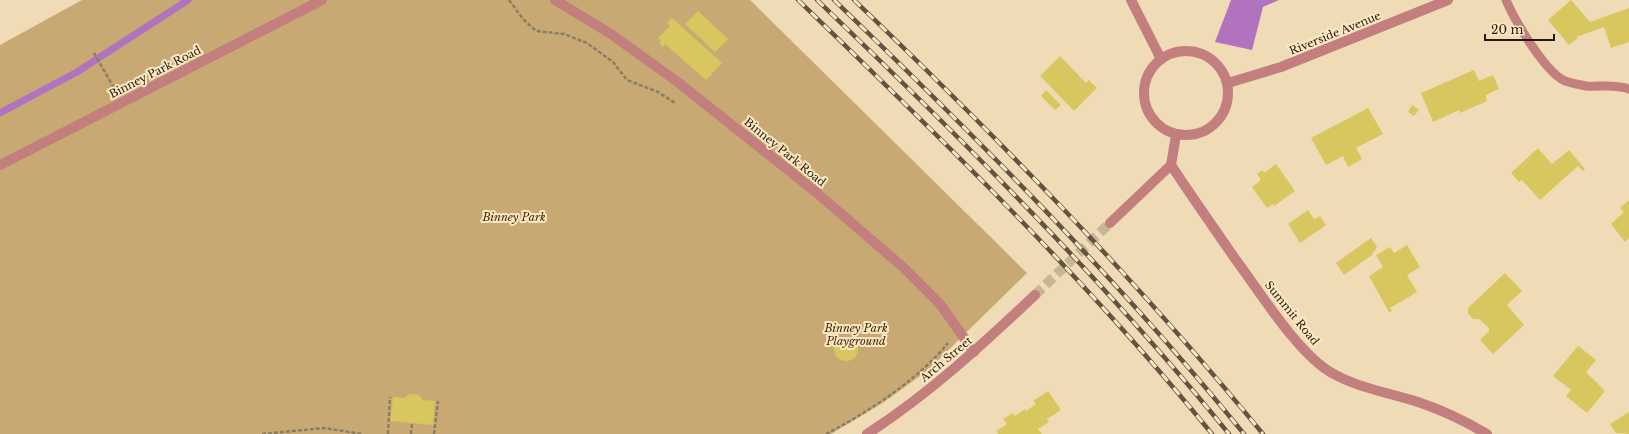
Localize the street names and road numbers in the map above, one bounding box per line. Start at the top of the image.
street label: Riverside Avenue [1287,8,1383,58]
street label: Binney Park Road [107,43,204,101]
street label: Binney Park Road [741,115,829,190]
street label: Summit Road [1262,278,1322,348]
street label: Arch Street [916,333,975,385]

